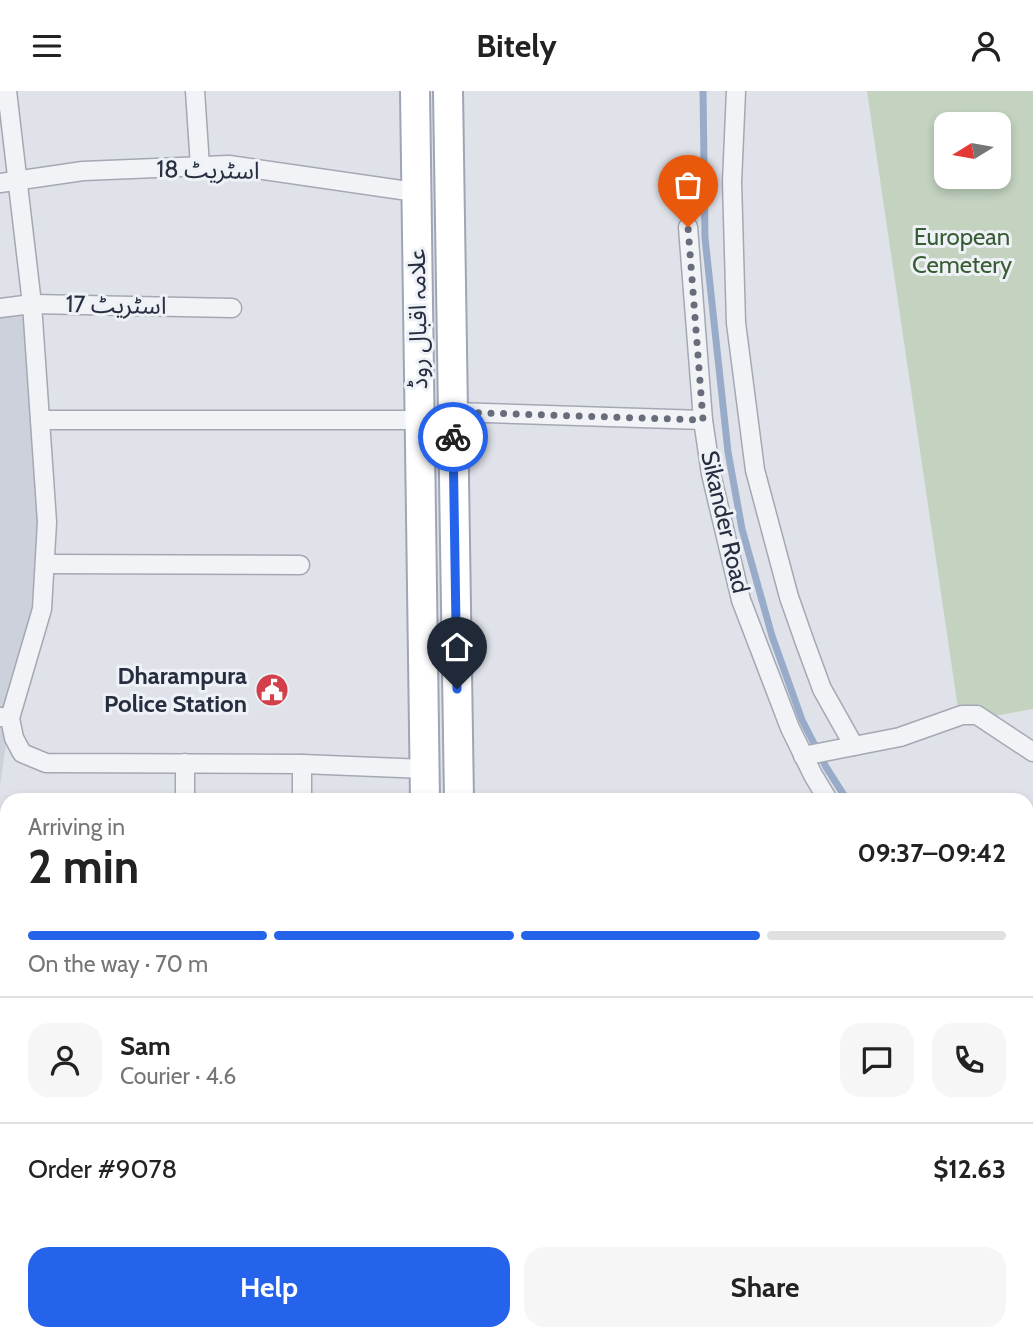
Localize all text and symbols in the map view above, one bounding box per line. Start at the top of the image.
text: Bitely [476,26,557,65]
icon: menu [28,27,66,65]
icon: person [967,27,1005,65]
north arrow [934,112,1012,189]
map controls [934,112,1011,189]
street label: اسٹریٹ 18 [156,154,260,185]
pin [658,155,718,227]
icon: bag [669,166,707,204]
park label: European Cemetery [912,222,1012,279]
street label: علامہ اقبال روڈ [402,248,433,390]
street label: اسٹریٹ 17 [65,289,167,320]
courier [418,402,488,472]
icon: bike [434,418,472,456]
street label: Sikander Road [695,448,756,596]
pin [427,617,487,689]
icon: home [438,628,476,666]
place label: Dharampura Police Station [104,661,247,718]
public building icon: Dharampura Police Station [253,671,291,709]
text: Arriving in [28,813,125,841]
text: 09:37–09:42 [857,837,1006,869]
text: 2 min [28,839,139,895]
text: On the way · 70 m [28,950,208,978]
button: person [28,1023,102,1097]
button: chat [840,1023,914,1097]
button: phone [932,1023,1006,1097]
text: Sam [120,1030,171,1062]
text: Courier · 4.6 [120,1062,236,1090]
text: Order #9078 [28,1153,177,1185]
text: $12.63 [933,1153,1006,1185]
button: Help [28,1247,510,1327]
button: Share [524,1247,1006,1327]

